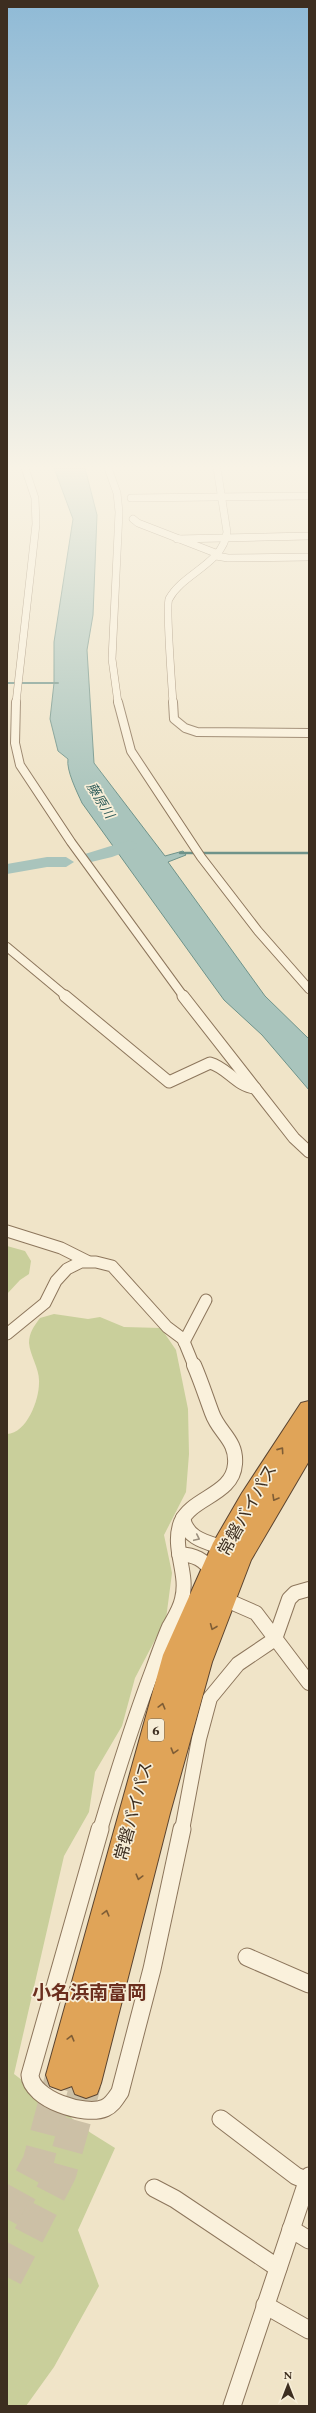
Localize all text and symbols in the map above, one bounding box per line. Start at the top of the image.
water label: 藤原川 [81,779,120,824]
one-way arrow [276,1447,283,1454]
street label: 常磐バイパス [212,1460,284,1561]
one-way arrow [272,1494,280,1501]
one-way arrow [194,1534,201,1542]
one-way arrow [209,1624,217,1631]
one-way arrow [157,1703,166,1710]
road number: 6 [148,1719,164,1741]
one-way arrow [170,1748,178,1754]
street label: 常磐バイパス [108,1759,160,1864]
one-way arrow [135,1873,144,1880]
one-way arrow [101,1909,110,1916]
district label: 小名浜南富岡 [32,1979,146,2008]
one-way arrow [66,2035,75,2042]
north arrow [268,2365,308,2405]
text: N [284,2367,293,2384]

